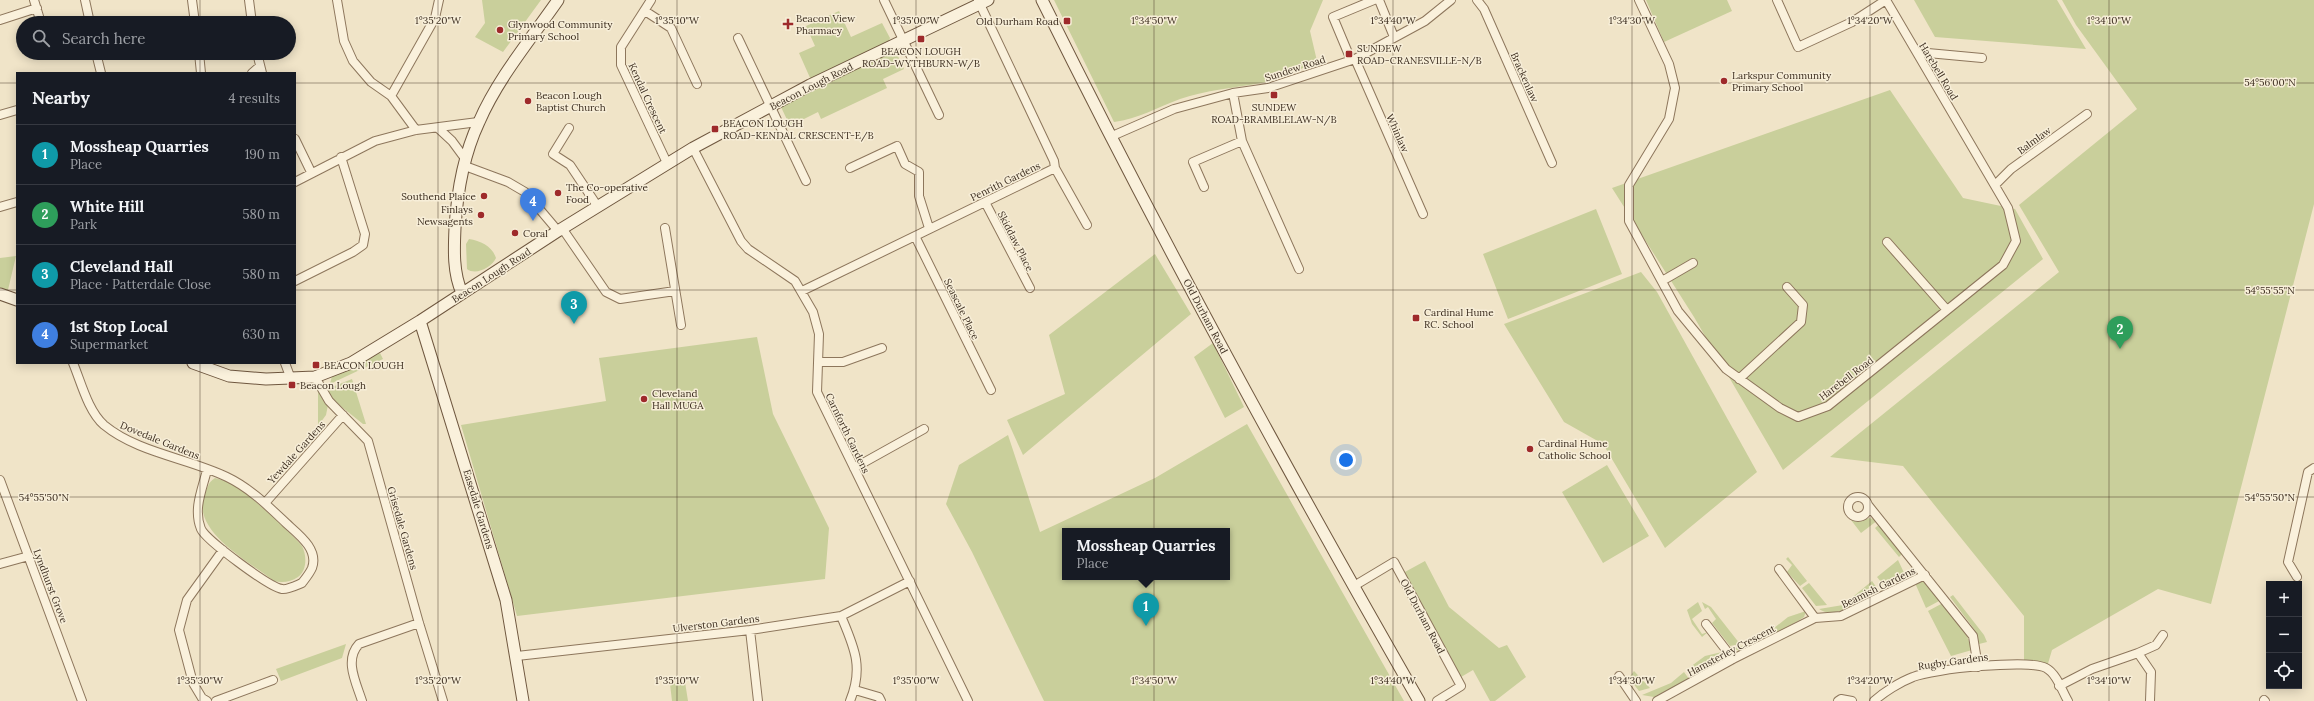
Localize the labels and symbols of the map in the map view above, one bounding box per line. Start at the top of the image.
place label: Beacon View Pharmacy [796,12,855,37]
text: 1°35'20"W [415,14,462,27]
text: 1°35'10"W [655,14,700,27]
text: 1°35'00"W [893,14,940,27]
text: 1°34'50"W [1131,14,1178,27]
text: 1°34'40"W [1370,14,1417,27]
text: 1°34'30"W [1609,14,1656,27]
text: 1°34'20"W [1847,14,1894,27]
text: 1°34'10"W [2087,14,2132,27]
place label: Old Durham Road [976,15,1059,28]
marker: Old Durham Road [1062,16,1072,26]
place label: Glynwood Community Primary School [508,18,613,43]
marker: Beacon View Pharmacy [783,19,793,29]
marker: Glynwood Community Primary School [495,25,505,35]
marker: BEACON LOUGH ROAD-WYTHBURN-W/B [916,34,926,44]
street label: Harebell Road [1916,40,1961,103]
place label: SUNDEW ROAD-CRANESVILLE-N/B [1357,42,1482,67]
place label: BEACON LOUGH ROAD-WYTHBURN-W/B [862,45,980,70]
marker: SUNDEW ROAD-CRANESVILLE-N/B [1344,49,1354,59]
street label: Brackenlaw [1508,50,1541,104]
street label: Sundew Road [1263,53,1327,84]
street label: Beacon Lough Road [767,60,855,113]
street label: Kendal Crescent [625,61,670,136]
place label: Larkspur Community Primary School [1732,69,1832,94]
marker: Larkspur Community Primary School [1719,76,1729,86]
text: 54°56'00"N [2244,76,2296,89]
place label: Beacon Lough Baptist Church [536,89,606,114]
marker: SUNDEW ROAD-BRAMBLELAW-N/B [1269,90,1279,100]
marker: Beacon Lough Baptist Church [523,96,533,106]
place label: SUNDEW ROAD-BRAMBLELAW-N/B [1211,101,1337,126]
street label: Whinlaw [1383,112,1412,154]
place label: BEACON LOUGH ROAD-KENDAL CRESCENT-E/B [723,117,874,142]
marker: BEACON LOUGH ROAD-KENDAL CRESCENT-E/B [710,124,720,134]
street label: Balmlaw [2015,124,2054,157]
street label: Penrith Gardens [968,159,1043,204]
place label: The Co-operative Food [566,181,648,206]
pin: 4 [520,188,546,221]
marker: The Co-operative Food [553,188,563,198]
place label: Southend Plaice [401,190,477,203]
marker: Southend Plaice [479,191,489,201]
place label: Finlays Newsagents [417,203,473,228]
street label: Skiddaw Place [995,209,1037,274]
marker: Finlays Newsagents [476,210,486,220]
place label: Coral [523,227,548,240]
marker: Coral [510,228,520,238]
street label: Beacon Lough Road [449,245,533,306]
street label: Seascale Place [941,276,982,343]
street label: Old Durham Road [1180,277,1231,356]
text: 54°55'55"N [2245,284,2295,297]
pin: 3 [561,291,587,324]
place label: Cardinal Hume RC. School [1424,306,1494,331]
marker: Cardinal Hume RC. School [1411,313,1421,323]
pin: 2 [2107,316,2133,349]
street label: Harebell Road [1816,354,1876,403]
place label: BEACON LOUGH [324,359,404,372]
marker: BEACON LOUGH [311,360,321,370]
place label: Beacon Lough [300,379,366,392]
marker: Beacon Lough [287,380,297,390]
place label: Cleveland Hall MUGA [652,387,704,412]
street label: Carnforth Gardens [822,391,873,476]
marker: Cleveland Hall MUGA [639,394,649,404]
street label: Yewdale Gardens [264,418,328,487]
street label: Dovedale Gardens [118,419,202,462]
place label: Cardinal Hume Catholic School [1538,437,1611,462]
marker: Cardinal Hume Catholic School [1525,444,1535,454]
your location [1336,450,1356,470]
street label: Easedale Gardens [460,468,497,551]
street label: Grisedale Gardens [384,485,421,572]
text: 54°55'50"N [19,491,70,504]
text: 54°55'50"N [2245,491,2296,504]
street label: Lyndhurst Grove [30,547,71,626]
street label: Beamish Gardens [1839,564,1918,611]
street label: Old Durham Road [1397,577,1448,656]
pin: 1 [1133,593,1159,626]
street label: Ulverston Gardens [672,612,760,635]
street label: Hamsterley Crescent [1685,622,1778,679]
street label: Rugby Gardens [1917,650,1989,673]
text: 1°35'30"W [177,674,224,687]
text: 1°35'20"W [415,674,462,687]
text: 1°35'10"W [655,674,700,687]
text: 1°35'00"W [893,674,940,687]
text: 1°34'50"W [1131,674,1178,687]
text: 1°34'40"W [1370,674,1417,687]
text: 1°34'30"W [1609,674,1656,687]
text: 1°34'20"W [1847,674,1894,687]
text: 1°34'10"W [2087,674,2132,687]

